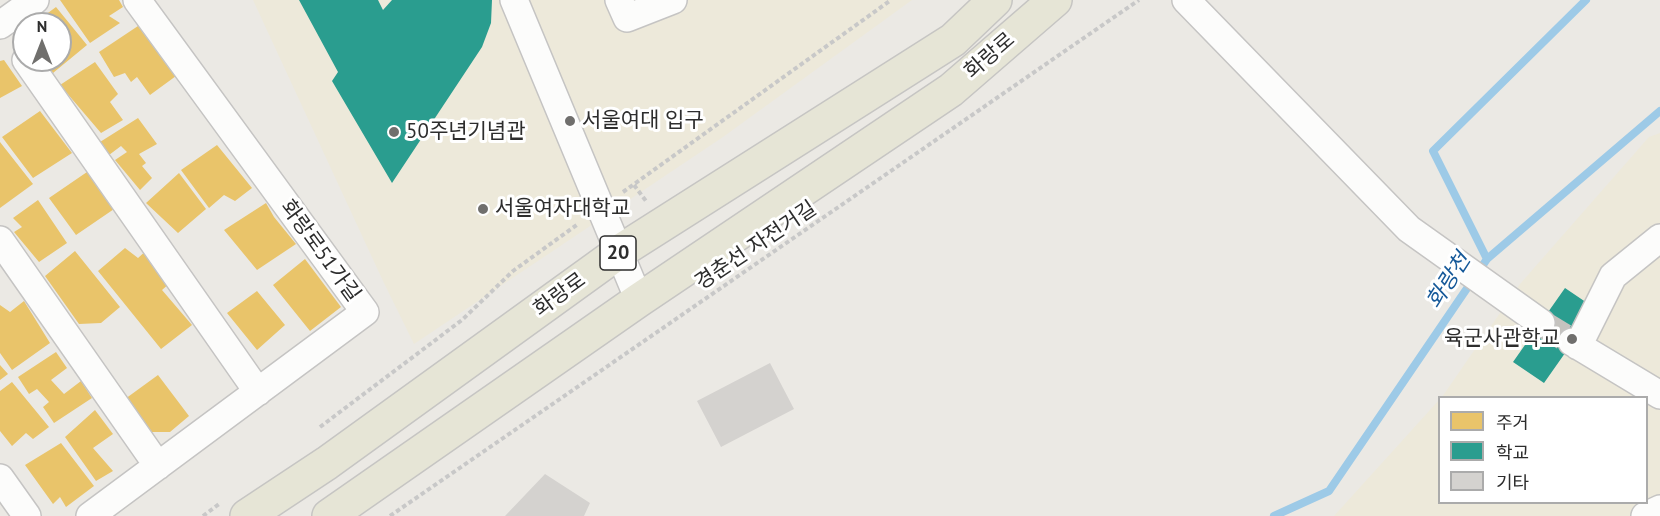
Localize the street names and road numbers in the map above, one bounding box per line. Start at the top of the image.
street label: 화랑로 [960,27,1020,85]
street label: 화랑로51가길 [275,195,365,307]
street label: 경춘선 자전거길 [691,196,821,296]
road number: 20 [600,236,636,270]
street label: 화랑로 [529,268,591,322]

